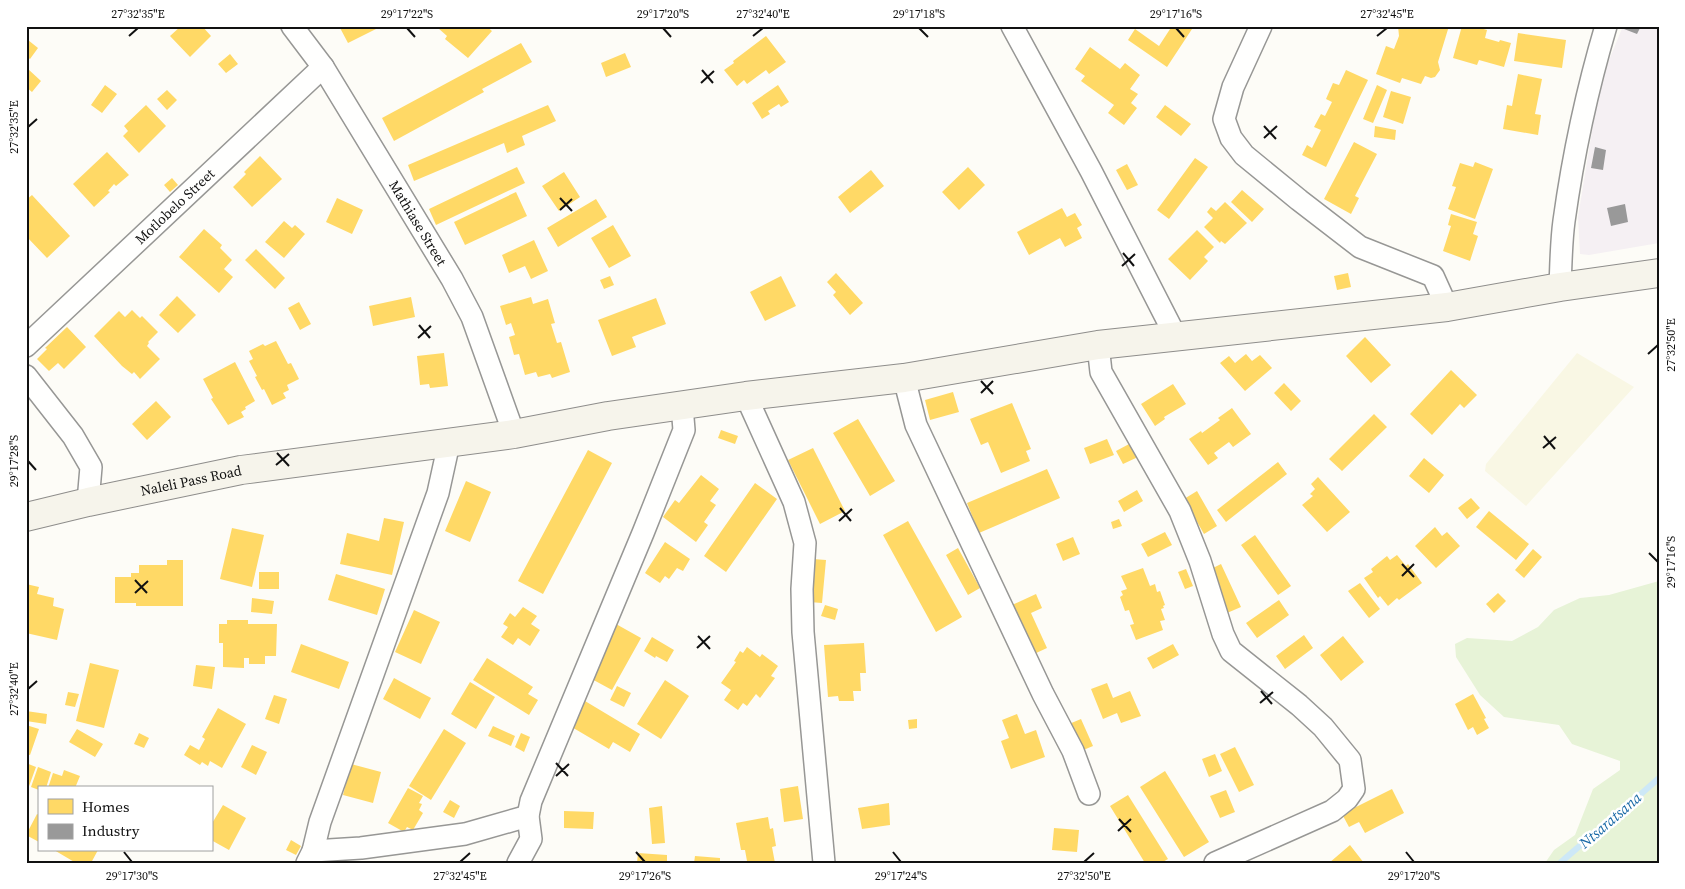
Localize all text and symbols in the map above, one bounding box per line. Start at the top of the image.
text: 27°32'35"E [111,6,165,22]
text: 29°17'22"S [381,6,433,22]
text: 29°17'20"S [637,6,689,22]
text: 27°32'40"E [736,6,790,22]
text: 29°17'18"S [893,6,945,22]
text: 29°17'16"S [1150,6,1202,22]
text: 27°32'45"E [1360,6,1414,22]
text: 27°32'35"E [6,100,22,154]
street label: Motlobelo Street [130,164,219,249]
street label: Mathiase Street [384,177,452,270]
text: 27°32'50"E [1663,318,1679,372]
text: 29°17'28"S [6,435,22,487]
street label: Naleli Pass Road [139,460,243,501]
text: 29°17'16"S [1663,536,1679,588]
text: 27°32'40"E [6,662,22,716]
legend [38,786,212,852]
water label: Ntsaratsana [1574,787,1646,854]
text: Homes [82,796,129,817]
text: Industry [82,820,140,841]
text: 29°17'30"S [106,868,158,884]
text: 27°32'45"E [433,868,487,884]
text: 29°17'26"S [619,868,671,884]
text: 29°17'24"S [875,868,927,884]
text: 27°32'50"E [1057,868,1111,884]
text: 29°17'20"S [1388,868,1440,884]

